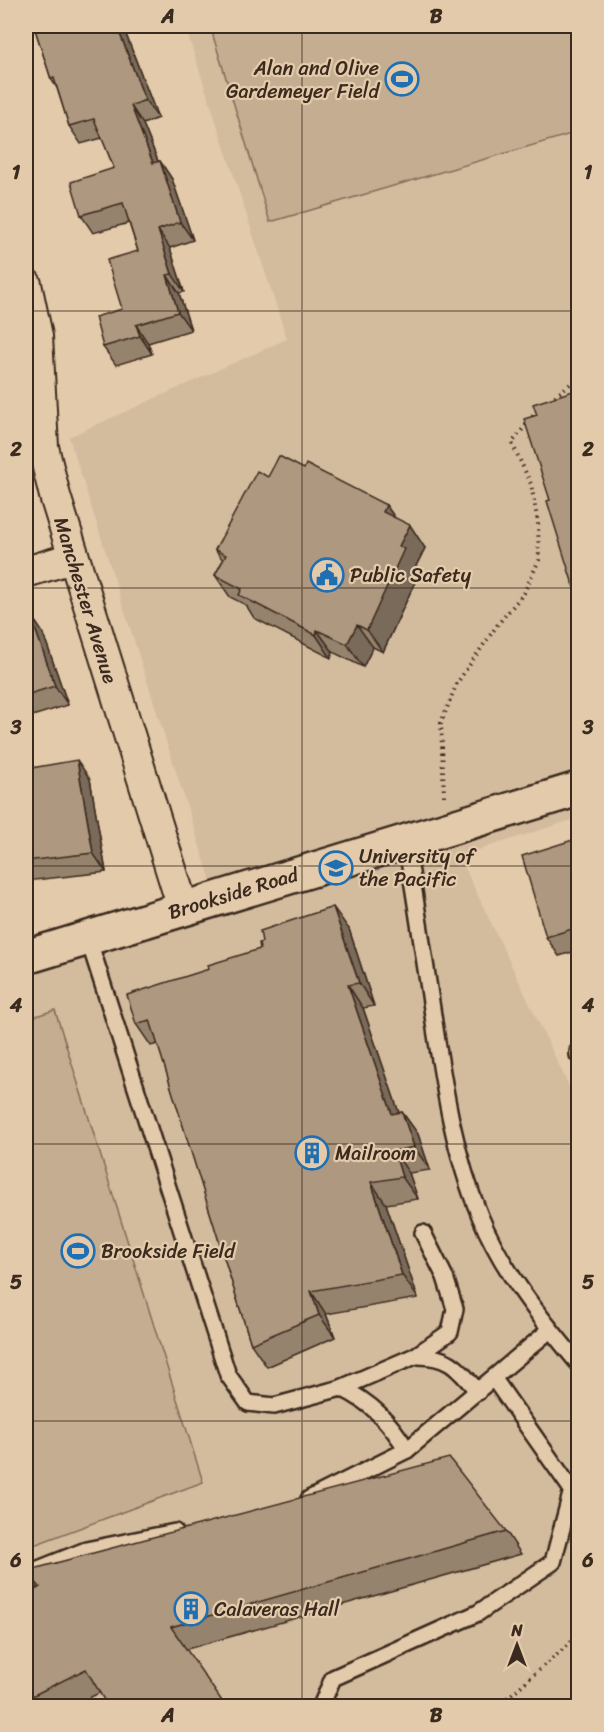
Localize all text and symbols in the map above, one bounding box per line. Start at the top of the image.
text: A [160,0,175,34]
text: B [430,0,443,34]
place label: Alan and Olive Gardemeyer Field [226,51,380,109]
sports icon: Alan and Olive Gardemeyer Field [384,61,420,97]
text: 1 [12,155,21,190]
text: 1 [584,155,593,190]
text: 2 [9,432,22,467]
text: 2 [581,432,594,467]
street label: Manchester Avenue [44,512,128,688]
public building icon: Public Safety [309,557,345,593]
place label: Public Safety [350,558,472,593]
text: 3 [10,710,22,745]
text: 3 [582,710,594,745]
place label: University of the Pacific [359,839,477,897]
school or university icon: University of the Pacific [318,850,354,886]
street label: Brookside Road [164,857,304,930]
text: 4 [9,988,23,1023]
text: 4 [581,988,595,1023]
building icon: Mailroom [294,1135,330,1171]
place label: Mailroom [335,1136,416,1171]
sports icon: Brookside Field [60,1233,96,1269]
place label: Brookside Field [101,1234,236,1269]
text: 5 [10,1265,22,1300]
text: 5 [582,1265,594,1300]
text: 6 [9,1543,22,1578]
text: 6 [581,1543,594,1578]
building icon: Calaveras Hall [173,1591,209,1627]
place label: Calaveras Hall [214,1592,340,1627]
north arrow [487,1615,547,1675]
text: N [510,1616,523,1645]
text: A [160,1698,175,1732]
text: B [430,1698,443,1732]

